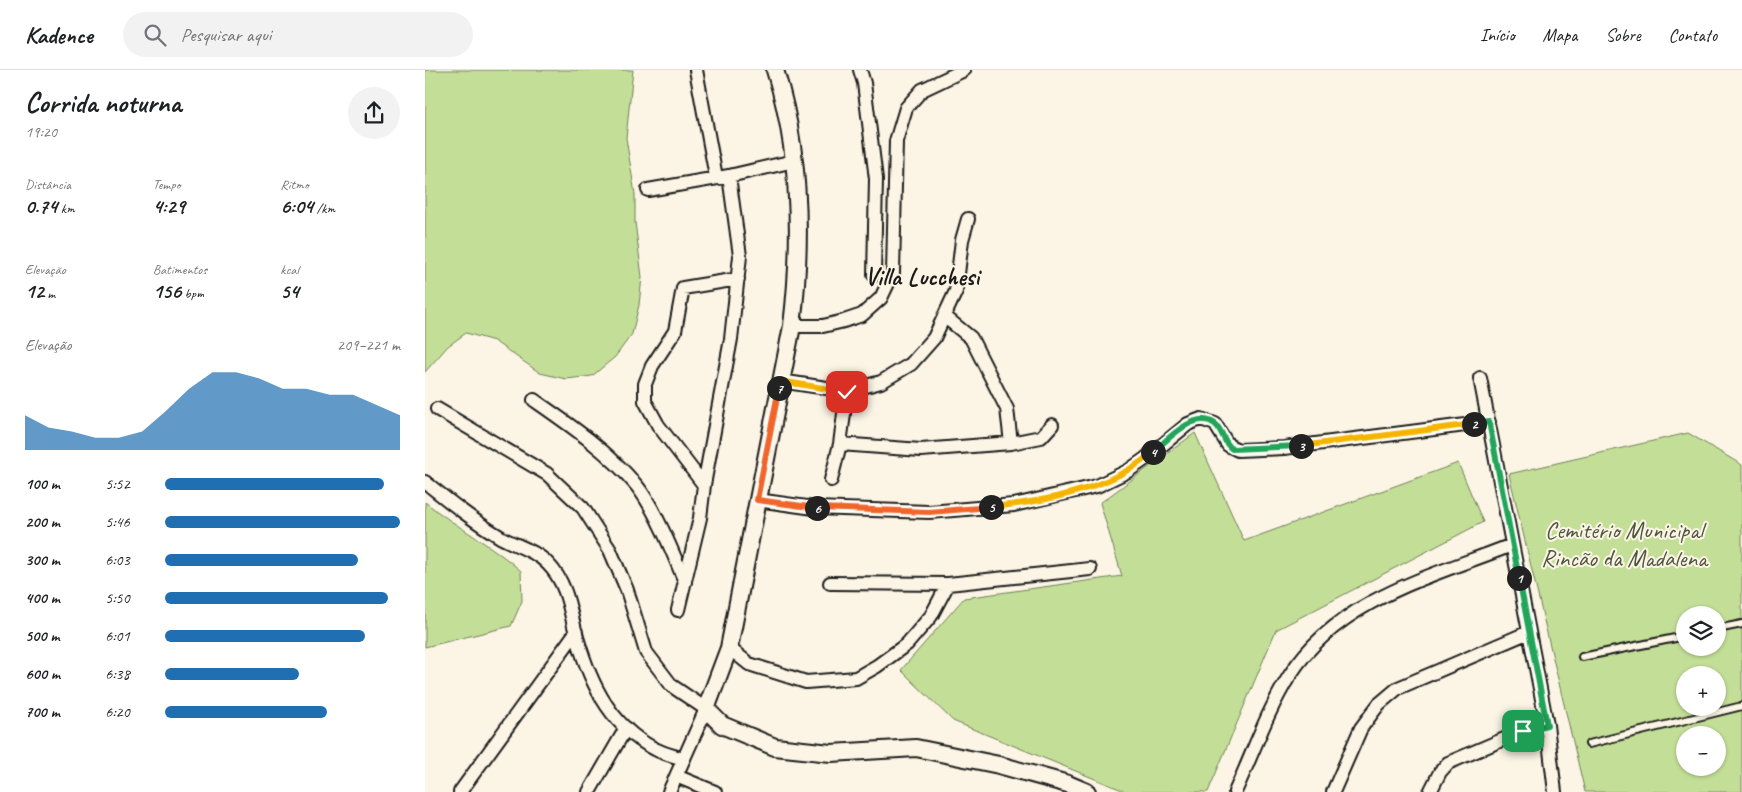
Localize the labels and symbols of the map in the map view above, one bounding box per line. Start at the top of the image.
district label: Villa Lucchesi [865,261,982,293]
pin [826,371,868,413]
pin: 7 [767,376,791,400]
pin: 2 [1461,412,1487,436]
pin: 3 [1289,434,1313,458]
pin: 4 [1141,440,1165,464]
pin: 5 [979,494,1003,520]
pin: 6 [805,496,829,520]
park label: Cemitério Municipal Rincão da Madalena [1541,515,1709,573]
pin: 1 [1507,566,1531,590]
pin [1502,710,1544,752]

